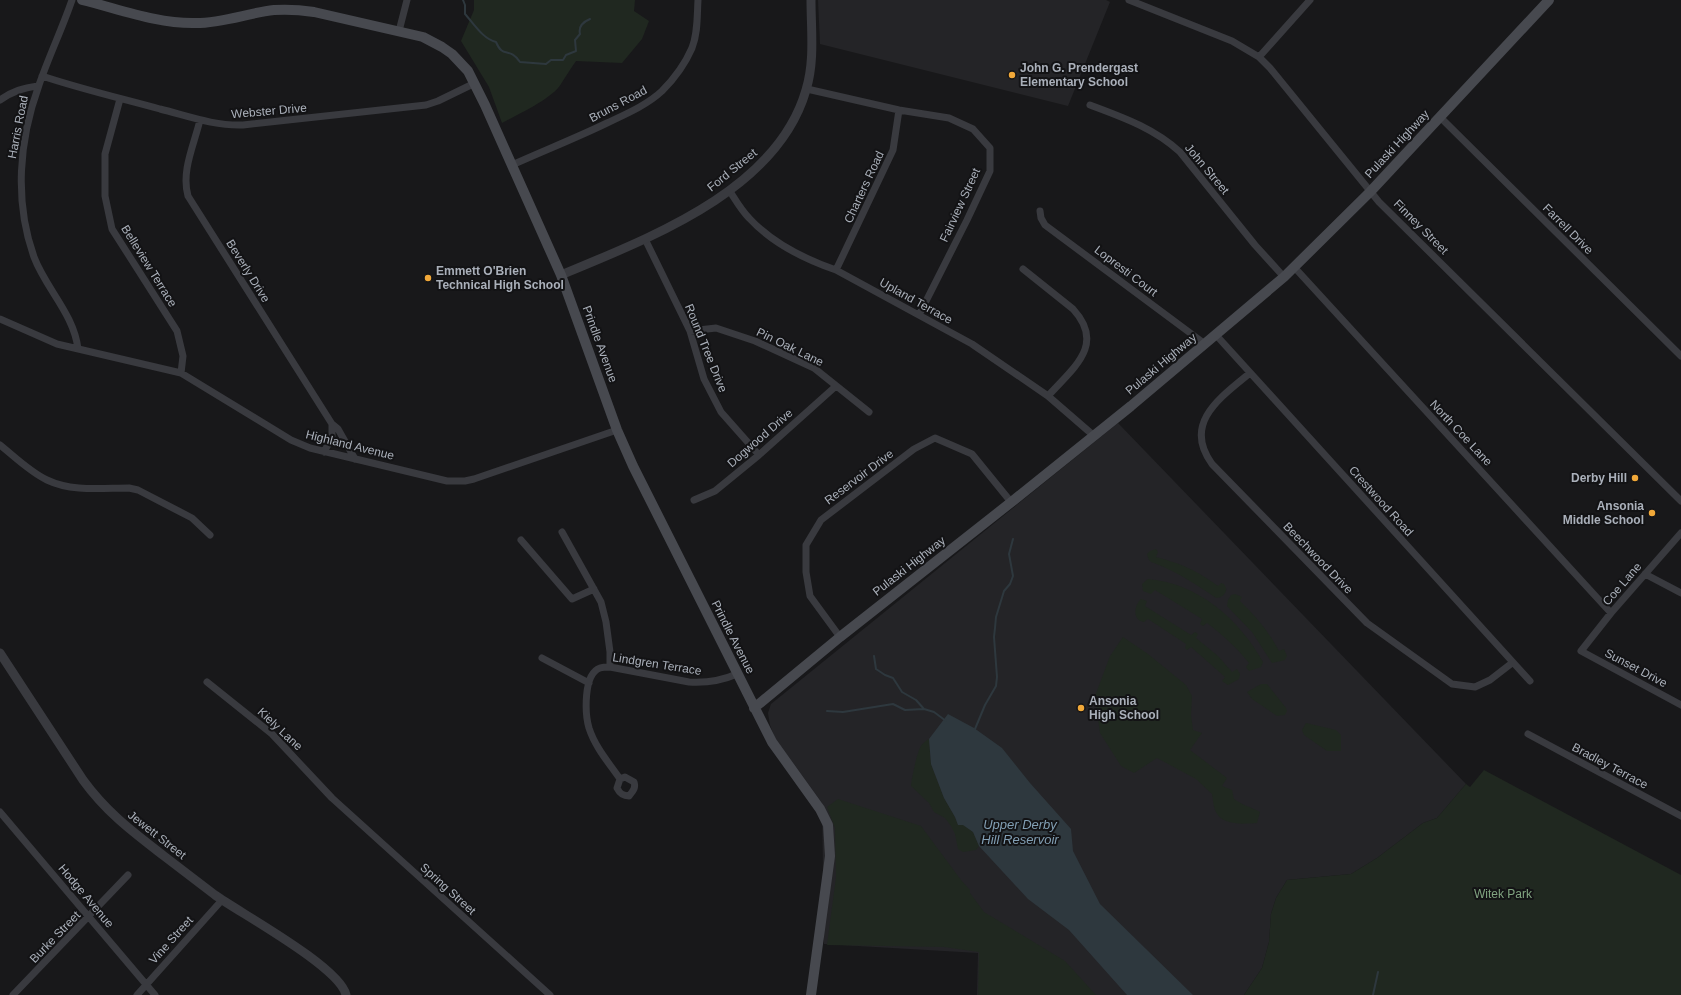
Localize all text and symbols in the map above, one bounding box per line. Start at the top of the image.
place label: John G. Prendergast Elementary School [1020,61,1138,89]
marker: John G. Prendergast Elementary School [1007,70,1017,80]
street label: Bruns Road [587,83,649,125]
street label: Harris Road [5,94,31,160]
street label: Webster Drive [231,101,308,121]
street label: Pulaski Highway [1362,107,1432,181]
street label: John Street [1182,141,1233,198]
street label: Ford Street [704,145,760,194]
street label: Charters Road [841,149,887,225]
street label: Fairview Street [937,165,984,244]
street label: Finney Street [1391,197,1452,258]
street label: Farrell Drive [1540,201,1596,257]
street label: Belleview Terrace [118,223,180,310]
street label: Beverly Drive [223,237,273,305]
street label: Lopresti Court [1092,243,1161,300]
place label: Emmett O'Brien Technical High School [436,264,564,292]
marker: Emmett O'Brien Technical High School [423,273,433,283]
street label: Upland Terrace [877,275,955,327]
street label: Round Tree Drive [682,302,730,395]
street label: Prindle Avenue [580,304,620,385]
street label: Pin Oak Lane [754,325,826,369]
street label: Pulaski Highway [1123,330,1199,398]
street label: North Coe Lane [1427,397,1495,469]
street label: Dogwood Drive [724,406,796,470]
street label: Highland Avenue [304,427,396,463]
street label: Reservoir Drive [822,446,896,507]
street label: Crestwood Road [1346,463,1416,539]
place label: Derby Hill [1571,471,1627,485]
marker: Derby Hill [1630,473,1640,483]
place label: Ansonia Middle School [1563,499,1644,527]
marker: Ansonia Middle School [1647,508,1657,518]
street label: Beechwood Drive [1280,519,1356,597]
street label: Pulaski Highway [870,533,948,599]
street label: Coe Lane [1600,560,1645,608]
street label: Prindle Avenue [708,598,758,676]
street label: Sunset Drive [1602,646,1670,690]
street label: Lindgren Terrace [612,650,703,678]
place label: Ansonia High School [1089,694,1159,722]
marker: Ansonia High School [1076,703,1086,713]
street label: Kiely Lane [255,705,306,753]
street label: Bradley Terrace [1570,740,1651,792]
street label: Jewett Street [125,808,189,862]
water label: Upper Derby Hill Reservoir [981,817,1059,847]
street label: Spring Street [417,860,479,918]
street label: Hodge Avenue [55,861,117,931]
park label: Witek Park [1474,887,1533,901]
street label: Burke Street [27,908,84,966]
street label: Vine Street [146,913,196,967]

